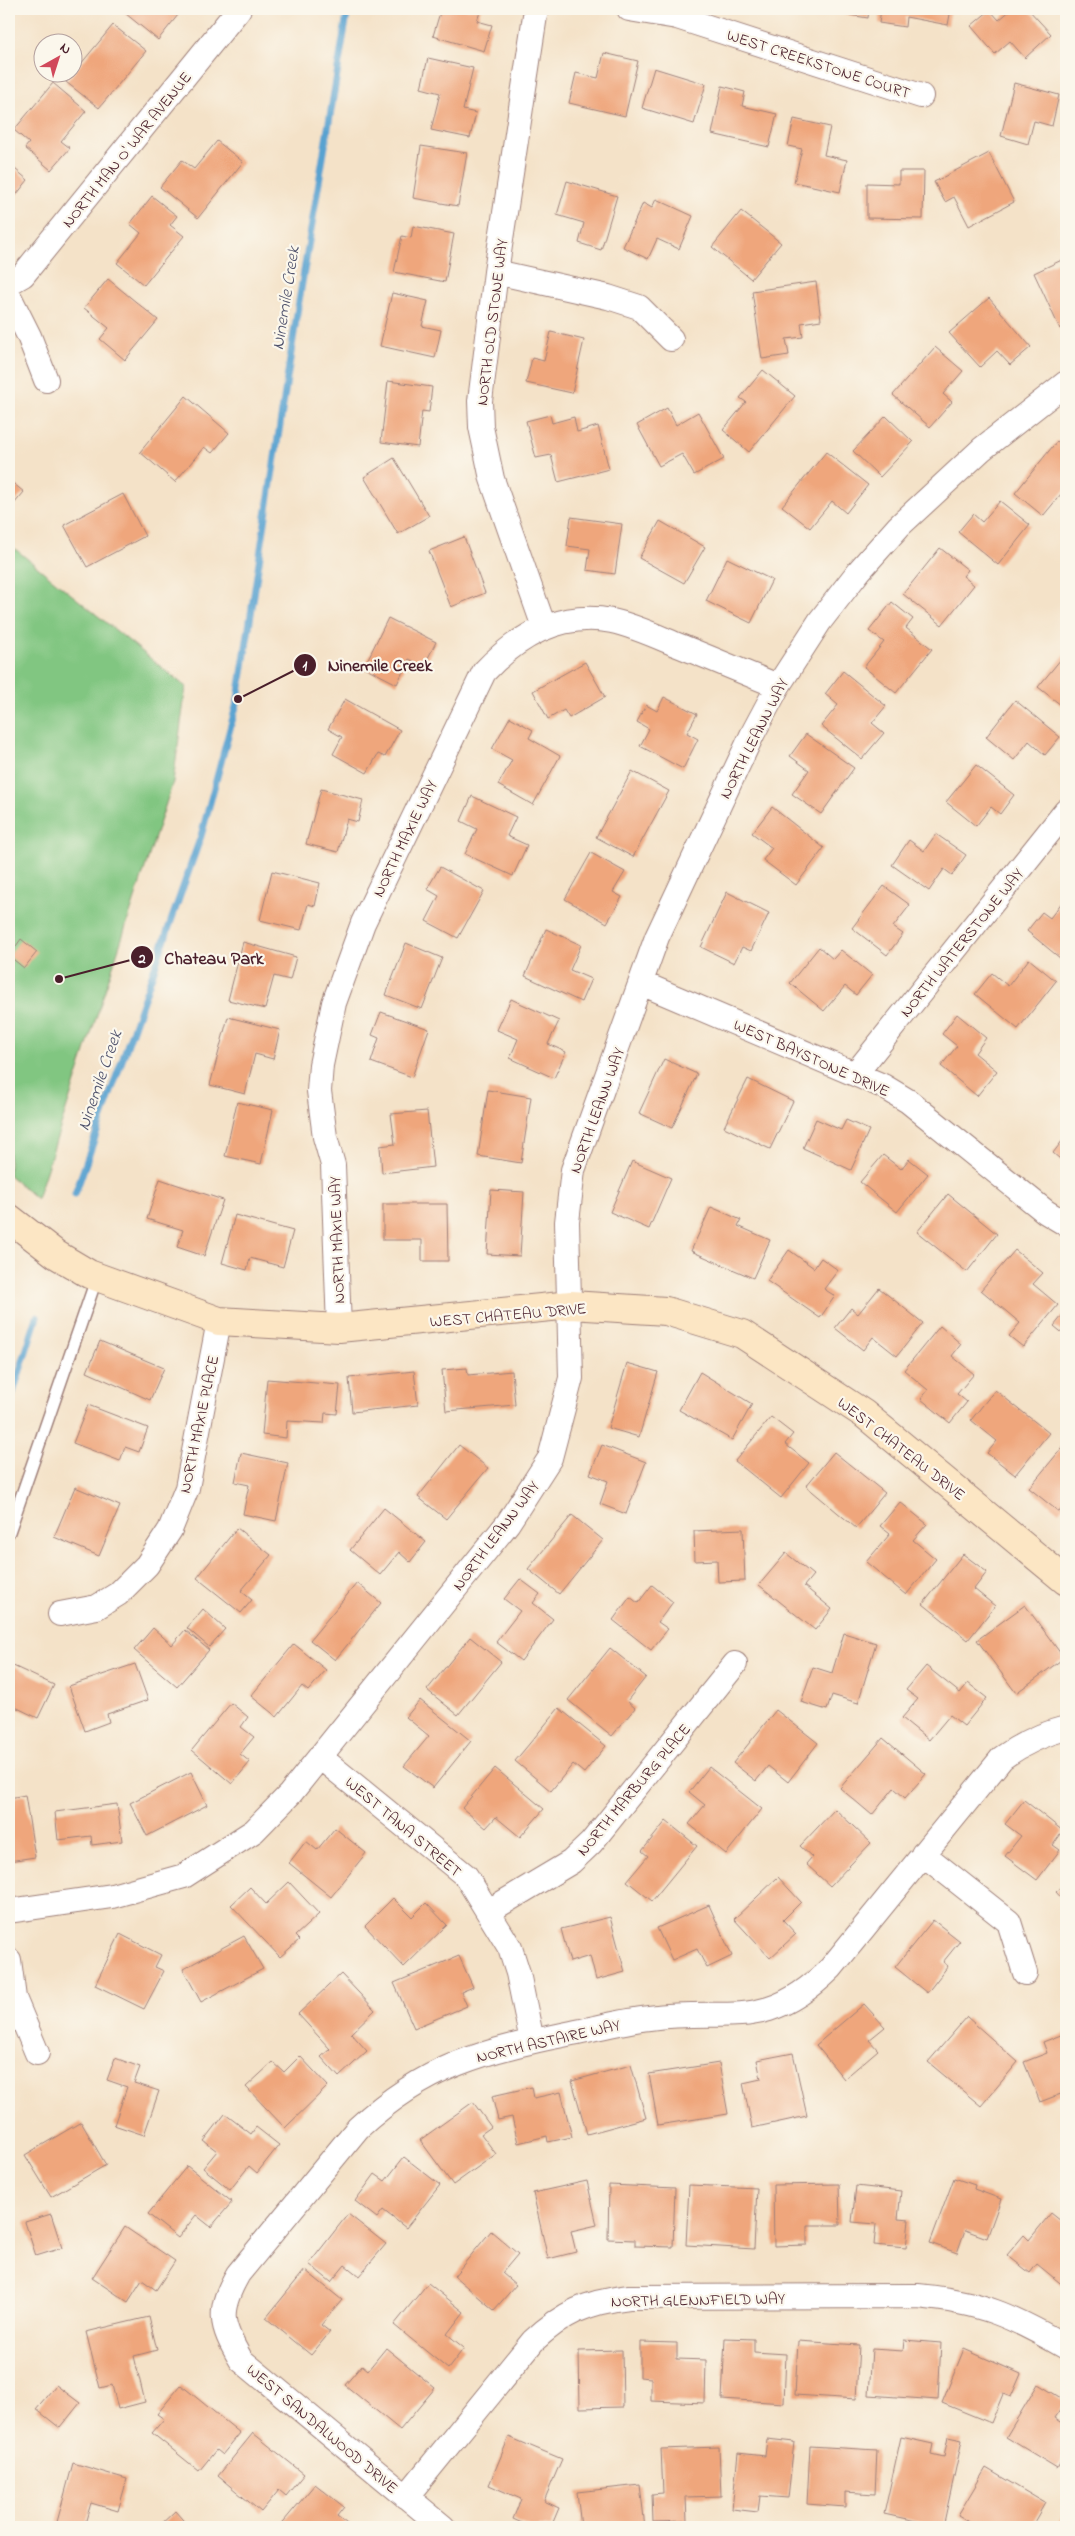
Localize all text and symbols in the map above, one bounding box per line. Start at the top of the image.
street label: WEST CREEKSTONE COURT [724,24,913,106]
north arrow [32,32,82,82]
text: N [55,38,76,60]
street label: NORTH MAN O' WAR AVENUE [57,67,198,234]
street label: NORTH OLD STONE WAY [471,237,515,407]
water label: Ninemile Creek [266,244,308,352]
callout: Ninemile Creek [293,648,442,681]
text: Ninemile Creek [328,654,433,680]
text: 1 [303,655,308,677]
street label: NORTH LEANN WAY [714,674,796,803]
street label: NORTH MAXIE WAY [367,776,445,901]
street label: NORTH WATERSTONE WAY [895,863,1031,1023]
callout: Chateau Park [130,941,274,974]
text: Chateau Park [164,947,265,973]
text: 2 [137,948,146,970]
street label: WEST BAYSTONE DRIVE [729,1014,893,1104]
water label: Ninemile Creek [72,1026,131,1134]
street label: NORTH LEANN WAY [564,1044,632,1177]
street label: NORTH MAXIE WAY [324,1175,352,1304]
street label: WEST CHATEAU DRIVE [429,1297,587,1335]
street label: NORTH MAXIE PLACE [174,1353,226,1496]
street label: WEST CHATEAU DRIVE [832,1392,970,1507]
street label: NORTH LEANN WAY [447,1476,546,1596]
street label: NORTH MARBURG PLACE [572,1719,697,1862]
street label: WEST TANA STREET [339,1771,466,1884]
street label: NORTH ASTAIRE WAY [474,2014,623,2070]
street label: NORTH GLENNFIELD WAY [611,2287,786,2315]
street label: WEST SANDALWOOD DRIVE [241,2359,403,2500]

